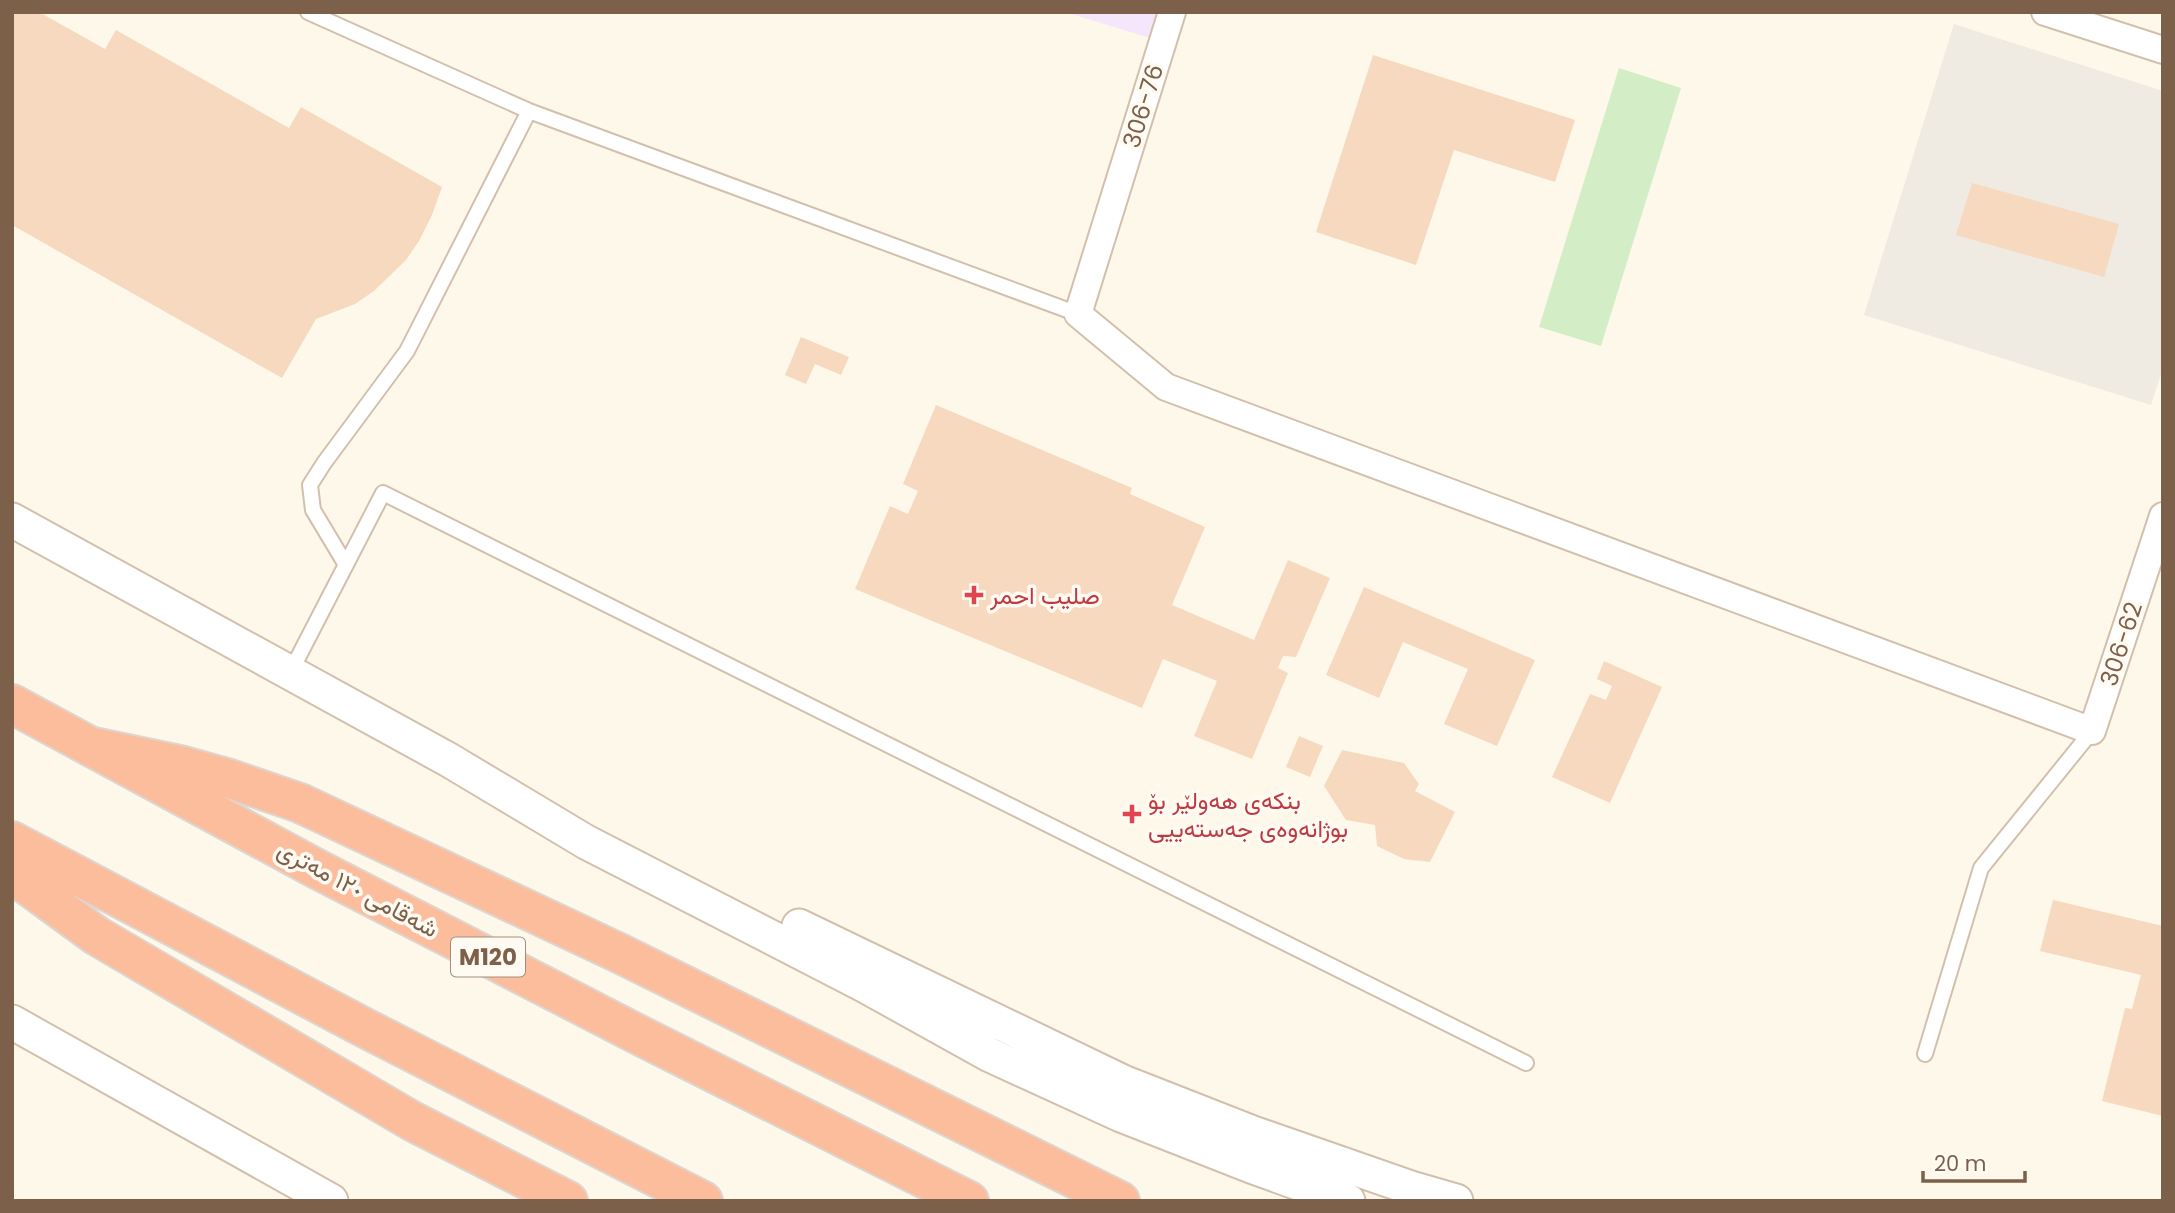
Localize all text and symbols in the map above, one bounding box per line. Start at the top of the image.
street label: 306-76 [1115,60,1171,152]
place label: صلیب احمر [989,579,1100,612]
marker: صلیب احمر [964,585,984,605]
street label: 306-62 [2092,598,2150,690]
place label: بنکەی هەولێر بۆ بوژانەوەی جەستەییی [1148,784,1348,845]
marker: بنکەی هەولێر بۆ بوژانەوەی جەستەییی [1122,804,1142,824]
street label: شەقامی ١٢٠ مەتری [272,833,444,945]
road number: M120 [451,938,525,976]
scale bar [1923,1140,2024,1184]
text: 20 m [1934,1149,1987,1178]

